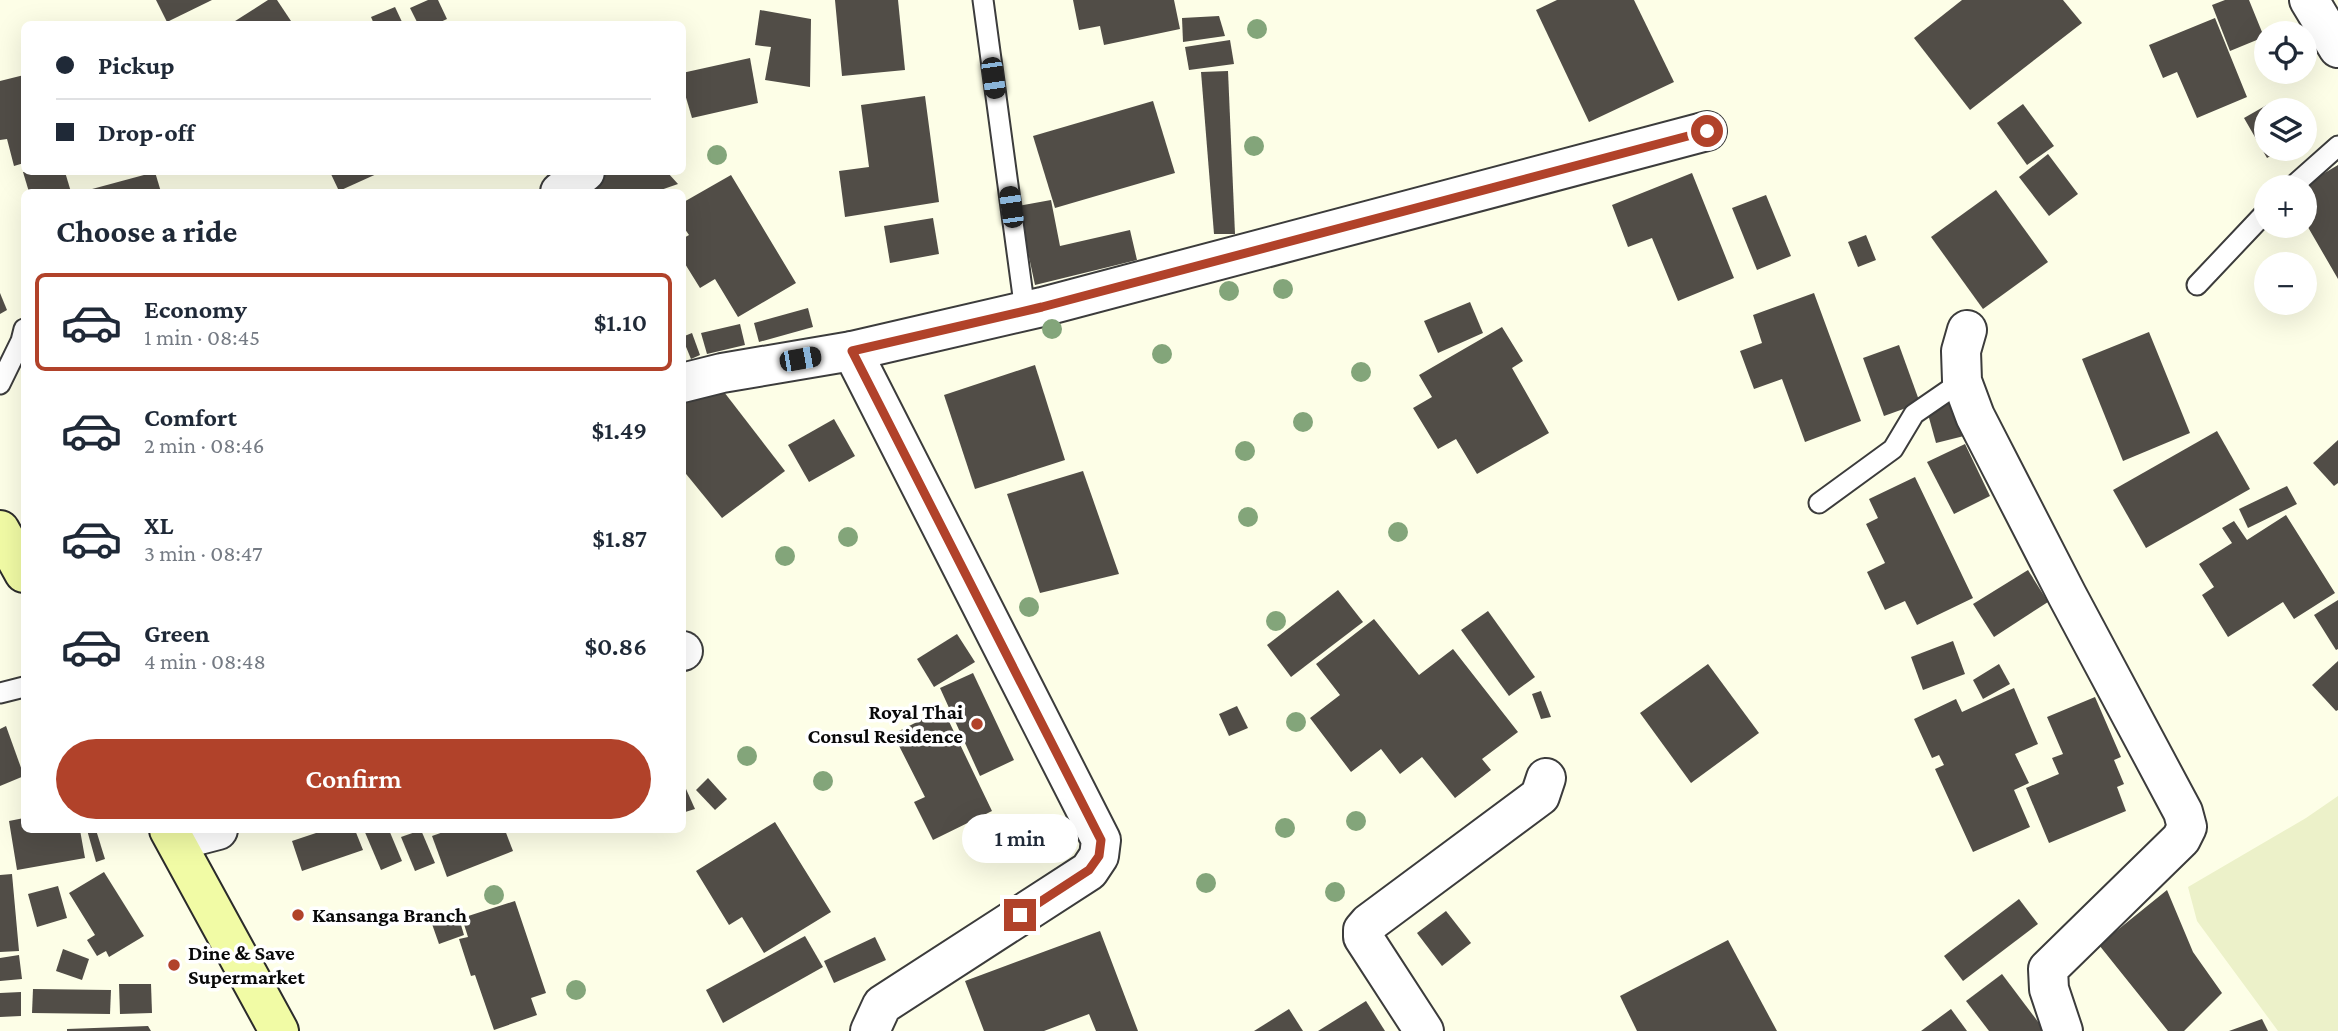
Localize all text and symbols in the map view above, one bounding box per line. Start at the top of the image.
map controls [2254,21,2317,315]
button: locate [2254,21,2317,84]
text: Pickup [98,51,175,80]
car [980,56,1007,100]
button: layers [2254,98,2317,161]
route start [1691,115,1723,147]
text: Drop-off [98,118,195,147]
button: + [2254,175,2317,238]
car [998,185,1025,229]
text: Choose a ride [56,213,237,249]
button: − [2254,252,2317,315]
icon: car [60,291,123,354]
text: Economy [144,295,247,324]
text: $1.10 [594,308,647,337]
text: 1 min · 08:45 [144,324,260,350]
car [778,345,823,373]
icon: car [60,399,123,462]
text: Comfort [144,403,237,432]
text: $1.49 [591,416,647,445]
text: 2 min · 08:46 [144,432,264,458]
icon: car [60,507,123,570]
text: XL [144,511,173,540]
text: $1.87 [592,524,647,553]
text: 3 min · 08:47 [144,540,263,566]
icon: car [60,615,123,678]
text: Green [144,619,210,648]
text: $0.86 [584,632,647,661]
text: 4 min · 08:48 [144,648,266,674]
place label: Royal Thai Consul Residence [808,700,963,748]
marker: Royal Thai Consul Residence [969,716,985,732]
button: Confirm [56,739,651,819]
callout: 1 min [962,814,1078,862]
text: 1 min [994,825,1046,851]
route end [1004,899,1036,931]
place label: Kansanga Branch [312,903,467,927]
marker: Kansanga Branch [290,907,306,923]
place label: Dine & Save Supermarket [188,941,305,989]
marker: Dine & Save Supermarket [166,957,182,973]

